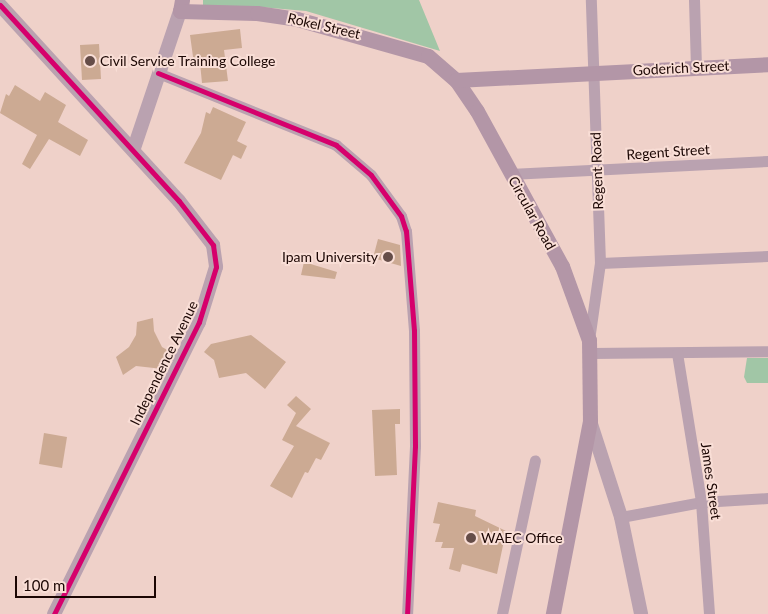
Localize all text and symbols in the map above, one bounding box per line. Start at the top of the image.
street label: Rokel Street [286,9,362,43]
place label: Civil Service Training College [100,53,276,69]
marker: Civil Service Training College [84,55,96,67]
street label: Goderich Street [632,57,730,79]
street label: Regent Road [587,132,607,210]
street label: Regent Street [626,141,710,163]
street label: Circular Road [505,173,559,253]
place label: Ipam University [282,249,378,265]
marker: Ipam University [382,251,394,263]
street label: Independence Avenue [126,298,202,428]
street label: James Street [697,441,725,521]
place label: WAEC Office [481,530,563,546]
marker: WAEC Office [465,532,477,544]
scale bar [18,566,159,598]
text: 100 m [23,576,65,594]

